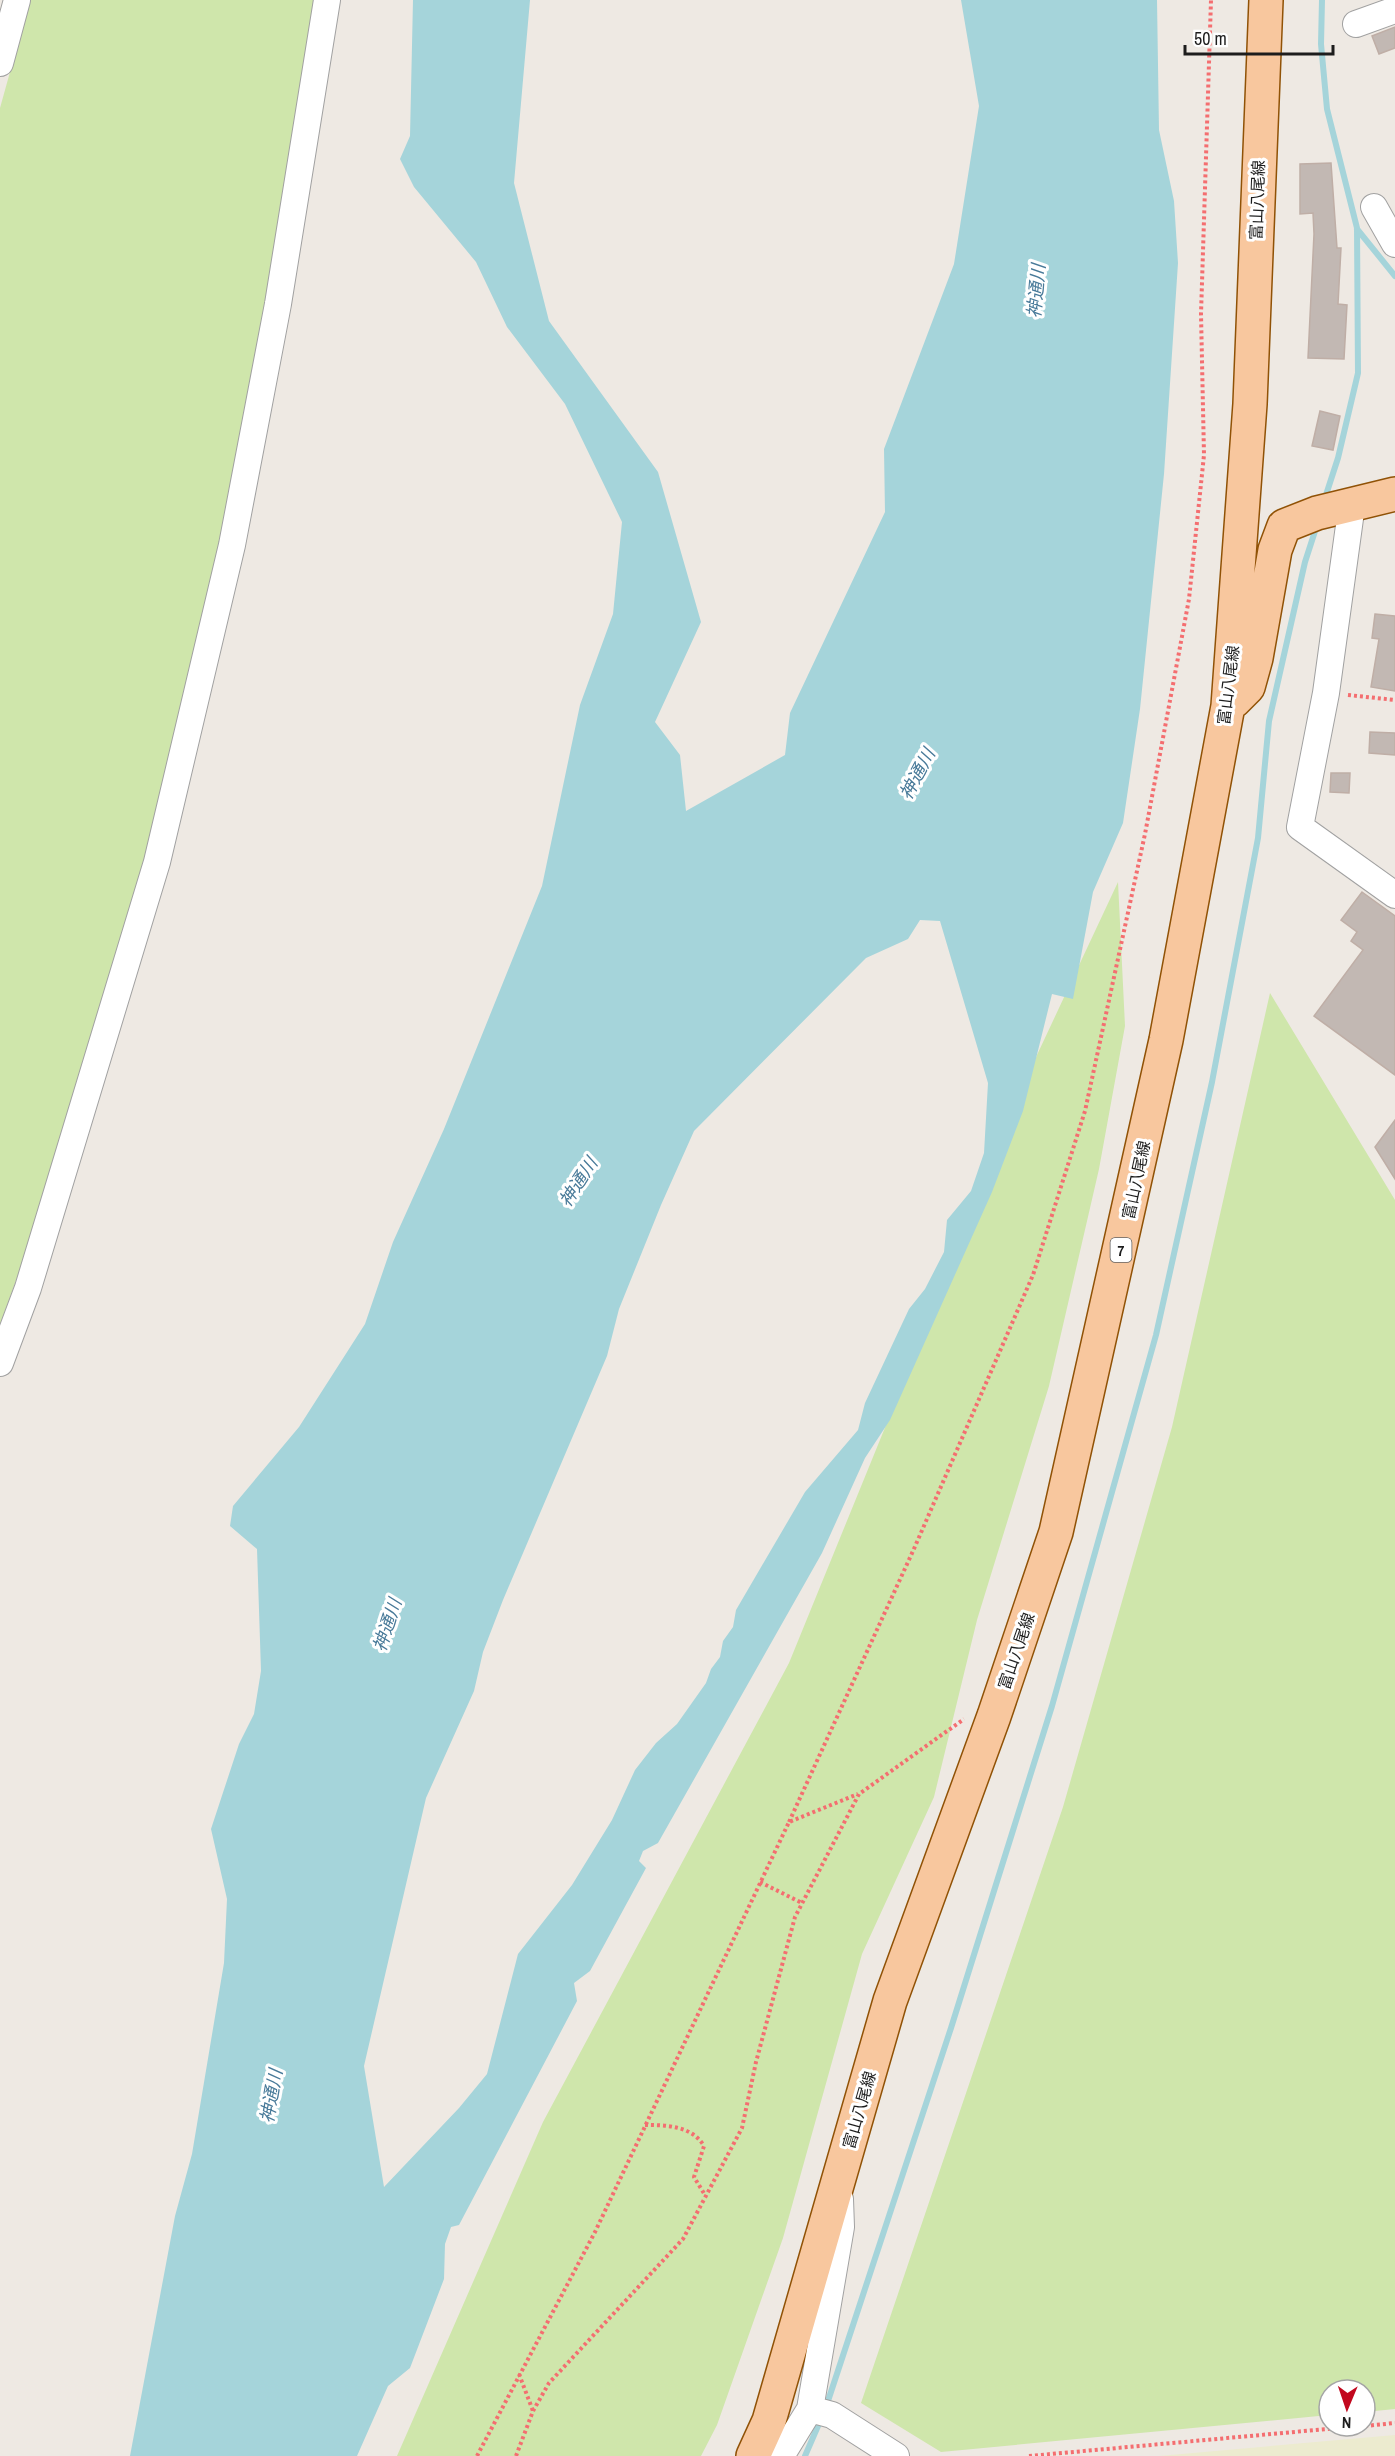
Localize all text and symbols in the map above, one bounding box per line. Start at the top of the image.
scale bar [1185,18,1334,56]
text: 50 m [1194,26,1227,51]
street label: 富山八尾線 [1245,160,1269,240]
water label: 神通川 [1021,261,1051,319]
street label: 富山八尾線 [1212,644,1244,726]
water label: 神通川 [893,743,942,804]
street label: 富山八尾線 [1117,1139,1155,1221]
water label: 神通川 [553,1151,604,1211]
road number: 7 [1110,1238,1132,1262]
water label: 神通川 [367,1594,408,1655]
street label: 富山八尾線 [993,1610,1039,1692]
water label: 神通川 [254,2065,288,2125]
street label: 富山八尾線 [837,2069,881,2151]
north arrow [1317,2378,1377,2438]
text: N [1341,2412,1352,2434]

